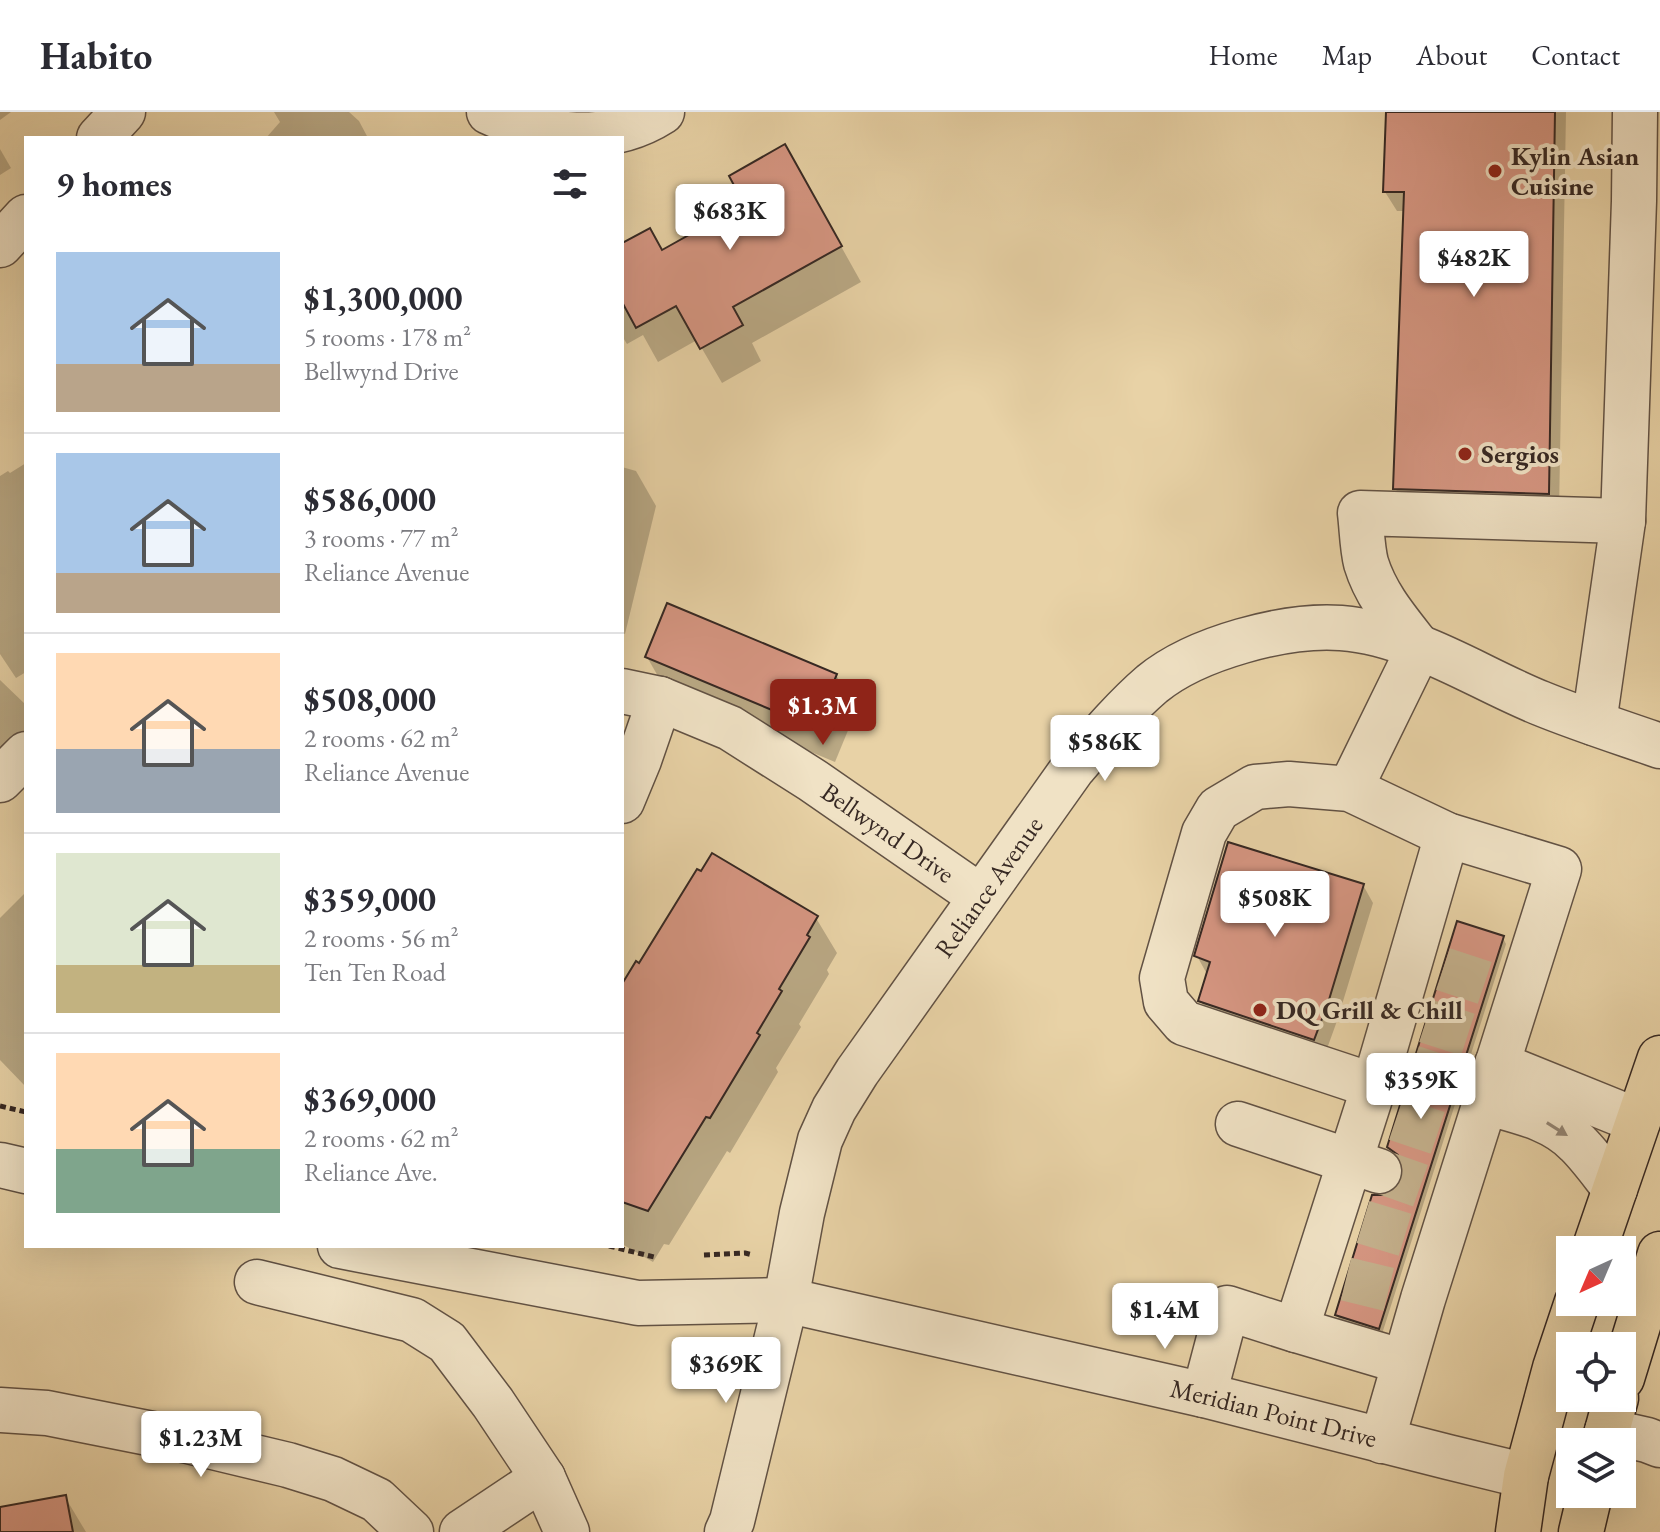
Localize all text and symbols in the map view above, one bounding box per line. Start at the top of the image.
text: Habito [40,31,152,80]
text: Home [1208,37,1278,73]
text: Map [1322,37,1372,73]
text: About [1416,37,1487,73]
text: Contact [1531,37,1620,73]
place label: Kylin Asian Cuisine [1511,139,1640,203]
text: 9 homes [56,162,172,206]
icon: filters [548,162,592,206]
marker: Kylin Asian Cuisine [1486,162,1504,180]
pin: $683K [674,184,786,252]
text: $683K [693,193,767,227]
pin: $482K [1418,231,1530,299]
text: $482K [1437,240,1511,274]
text: $1,300,000 [304,276,462,320]
icon: home [120,284,216,380]
text: 5 rooms · 178 m² [304,320,471,354]
text: Bellwynd Drive [304,354,459,388]
place label: Sergios [1481,437,1559,471]
marker: Sergios [1456,445,1474,463]
text: $586,000 [304,477,436,521]
icon: home [120,485,216,581]
text: 3 rooms · 77 m² [304,521,459,555]
text: Reliance Avenue [304,555,469,589]
text: $508,000 [304,677,436,721]
pin: $1.3M [767,679,879,747]
icon: home [120,685,216,781]
text: $1.3M [788,688,858,722]
pin: $586K [1049,715,1161,783]
text: 2 rooms · 62 m² [304,721,459,755]
text: $586K [1068,724,1142,758]
text: Reliance Avenue [304,755,469,789]
street label: Bellwynd Drive [815,775,961,891]
street label: Reliance Avenue [927,810,1050,964]
pin: $508K [1219,871,1331,939]
text: $359,000 [304,877,436,921]
text: $508K [1238,880,1312,914]
icon: home [120,885,216,981]
text: 2 rooms · 56 m² [304,921,459,955]
text: Ten Ten Road [304,955,446,989]
place label: DQ Grill & Chill [1276,993,1463,1027]
marker: DQ Grill & Chill [1251,1001,1269,1019]
pin: $359K [1365,1053,1477,1121]
text: $359K [1384,1062,1458,1096]
text: $369,000 [304,1077,436,1121]
icon: home [120,1085,216,1181]
text: 2 rooms · 62 m² [304,1121,459,1155]
one-way arrow [1546,1122,1568,1136]
text: Reliance Ave. [304,1155,438,1189]
north arrow [1556,1236,1636,1316]
map controls [1556,1236,1636,1508]
pin: $1.4M [1109,1283,1221,1351]
text: $1.4M [1130,1292,1200,1326]
button: locate [1556,1332,1636,1412]
pin: $369K [670,1337,782,1405]
text: $369K [689,1346,763,1380]
street label: Meridian Point Drive [1167,1371,1381,1455]
pin: $1.23M [136,1411,266,1479]
text: $1.23M [159,1420,243,1454]
button: layers [1556,1428,1636,1508]

